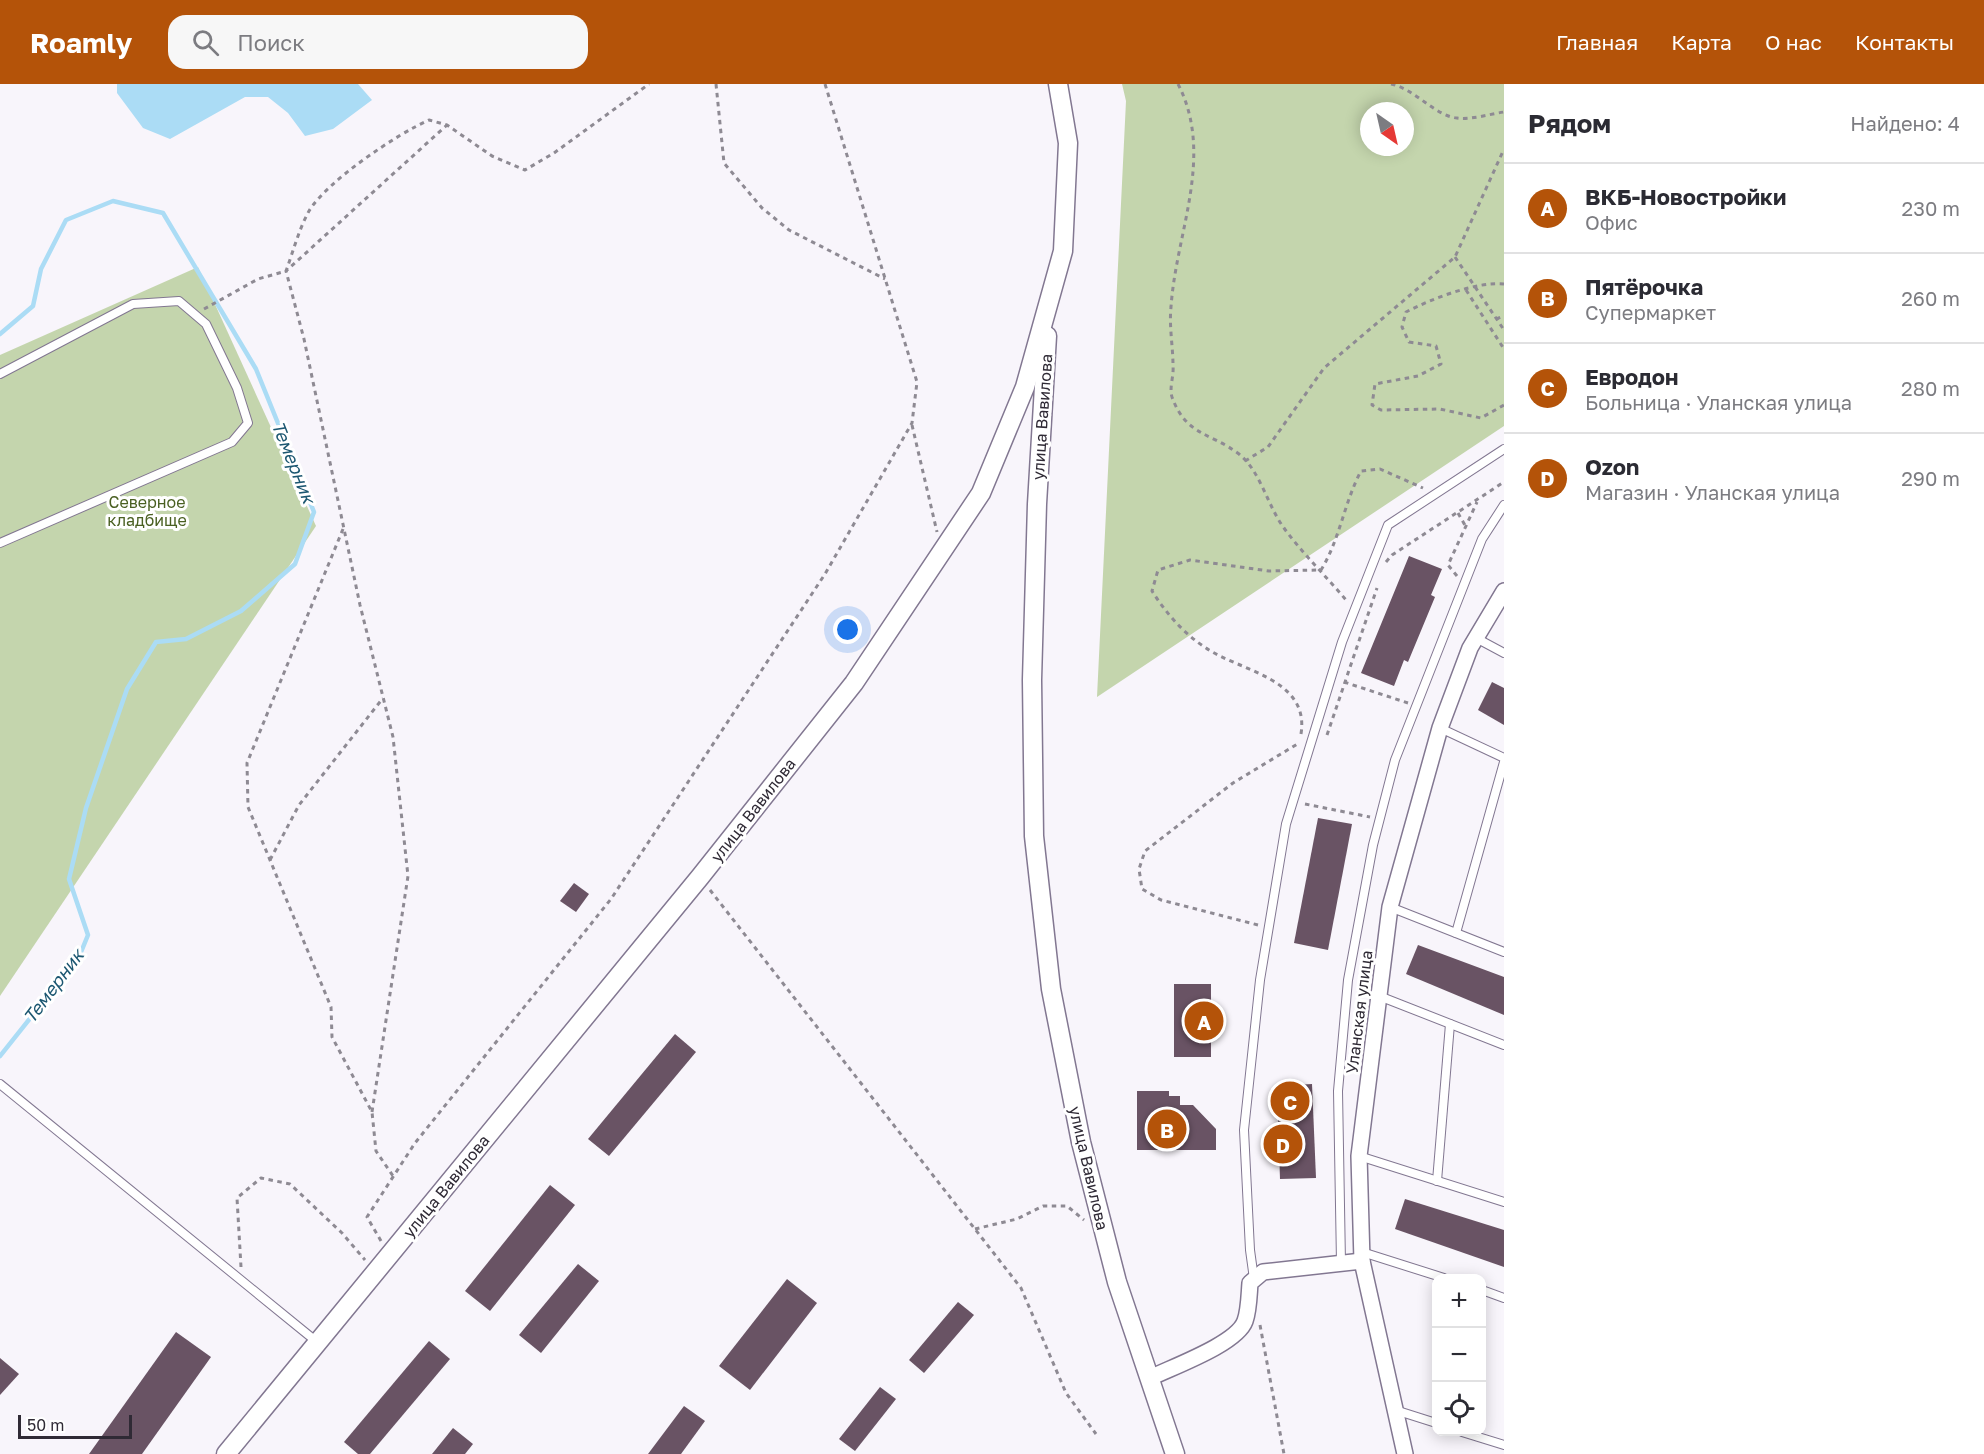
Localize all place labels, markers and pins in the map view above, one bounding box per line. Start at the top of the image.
pin: A [1184,998,1224,1044]
pin: C [1270,1078,1310,1124]
pin: B [1148,1106,1186,1152]
pin: D [1264,1122,1302,1166]

